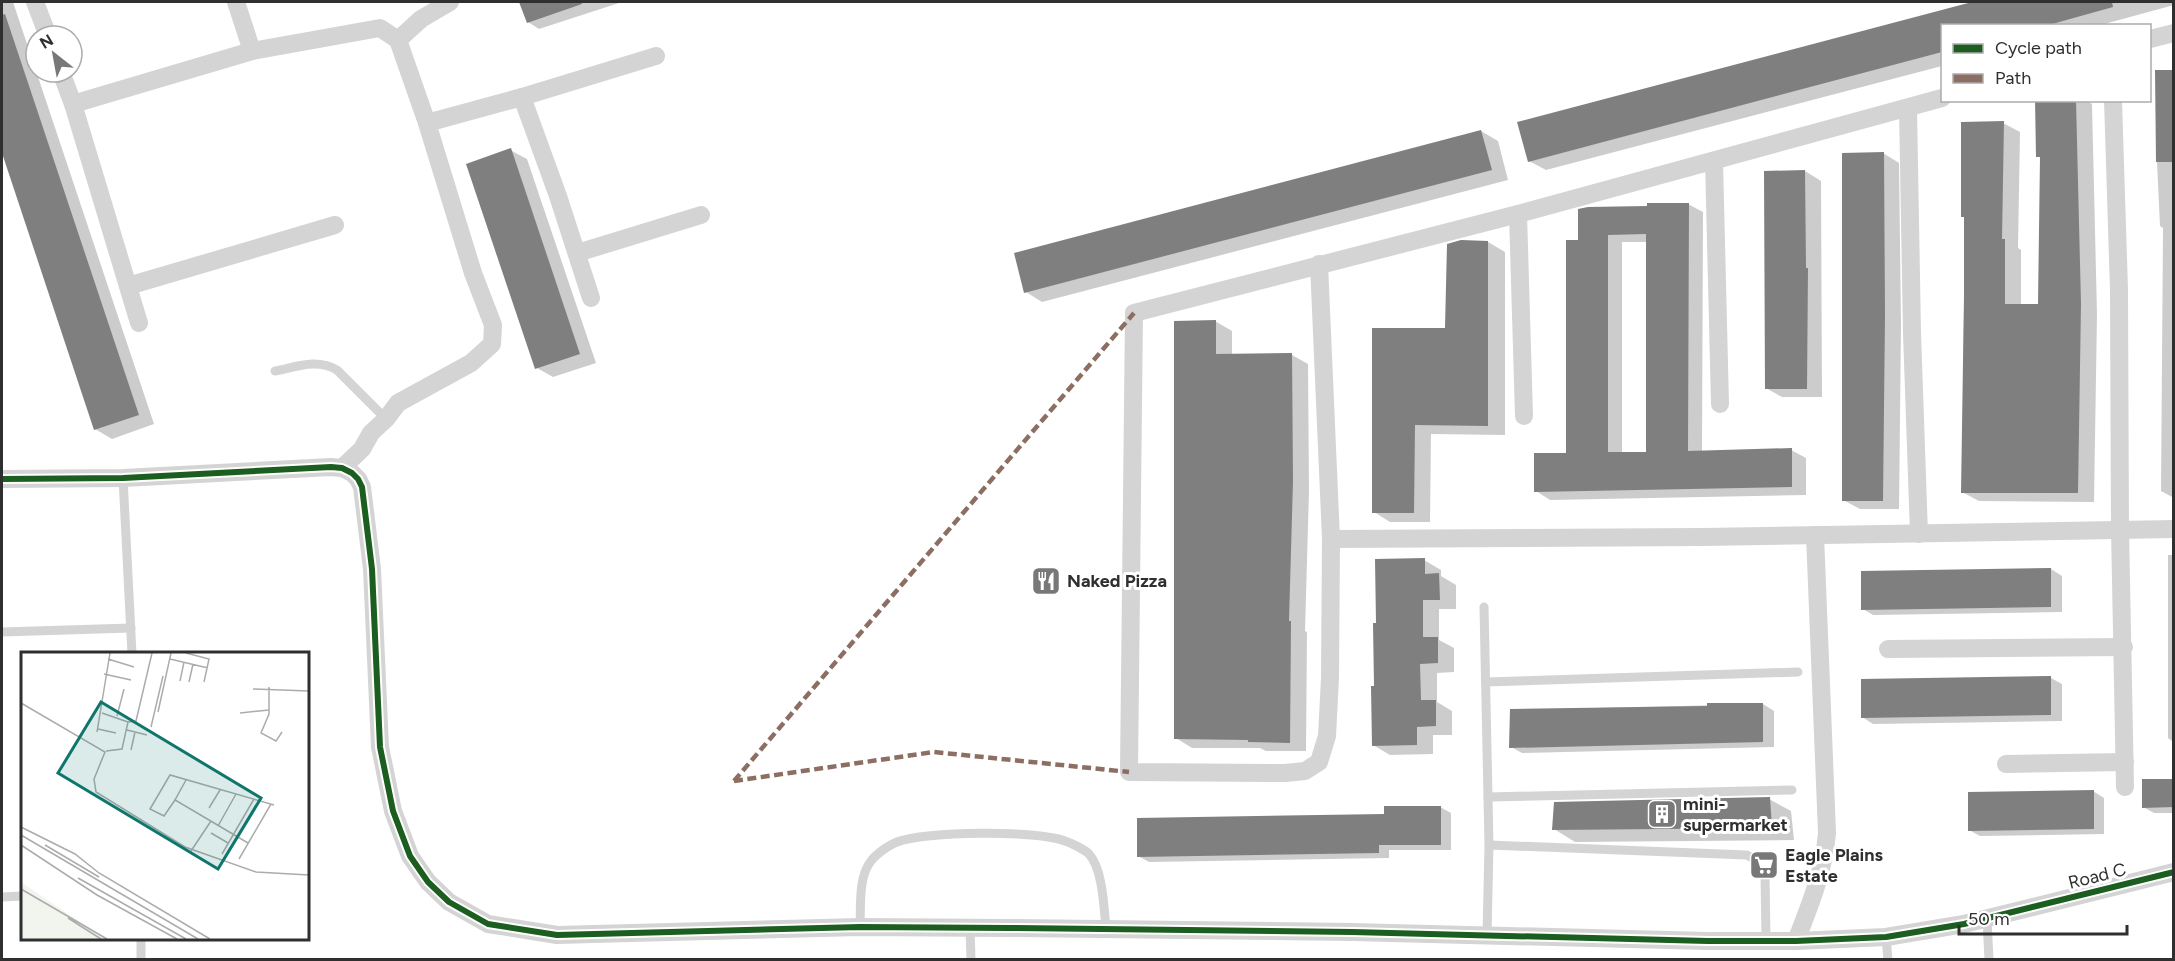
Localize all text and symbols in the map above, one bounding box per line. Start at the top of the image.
north arrow [24,24,84,84]
legend [1941,24,2151,102]
text: N [36,30,57,53]
text: Cycle path [1995,37,2082,59]
text: Path [1995,67,2031,89]
restaurant icon: Naked Pizza [1030,565,1062,597]
place label: Naked Pizza [1067,570,1167,592]
inset map [21,652,309,940]
place label: mini- supermarket [1683,793,1788,836]
building icon: mini- supermarket [1646,798,1678,830]
place label: Eagle Plains Estate [1785,844,1884,887]
supermarket icon: Eagle Plains Estate [1748,849,1780,881]
street label: Road C [2066,858,2128,894]
scale bar [1959,898,2127,936]
text: 50 m [1968,908,2010,930]

